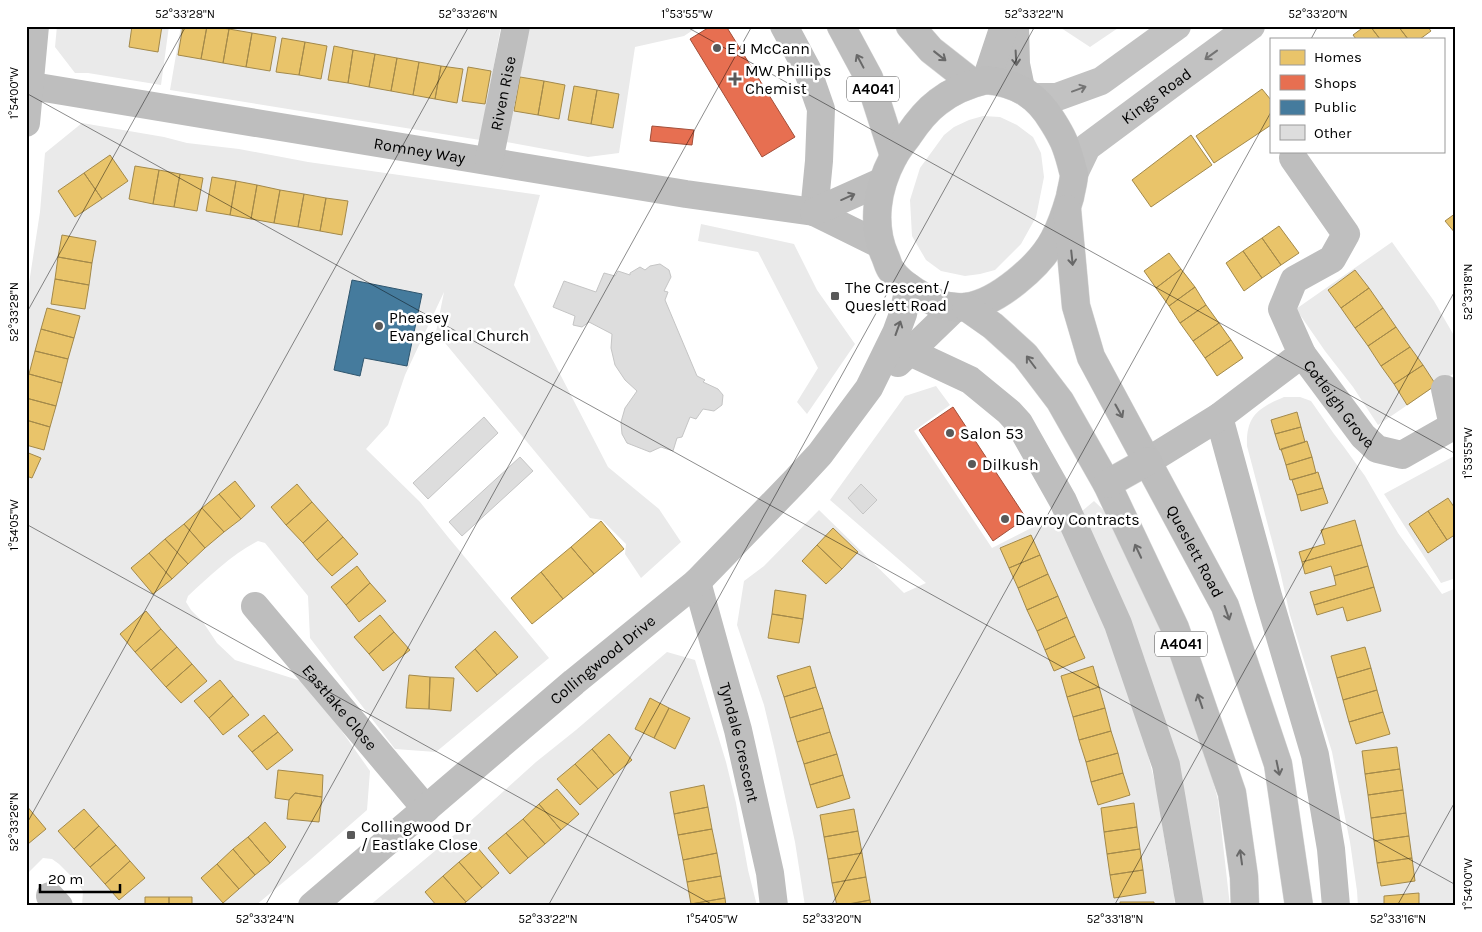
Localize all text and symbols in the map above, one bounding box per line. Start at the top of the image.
text: 52°33'28"N [155,7,215,21]
text: 52°33'26"N [438,7,498,21]
text: 1°53'55"W [661,7,713,21]
text: 52°33'22"N [1004,7,1064,21]
text: 52°33'20"N [1288,7,1348,21]
legend [1270,38,1444,152]
place label: E J McCann [727,39,810,58]
marker: E J McCann [711,42,723,54]
text: Homes [1314,48,1362,66]
one-way arrow [1012,49,1021,65]
one-way arrow [1204,50,1218,60]
one-way arrow [933,51,946,62]
one-way arrow [855,53,865,68]
street label: Riven Rise [486,54,519,132]
place label: MW Phillips Chemist [745,61,831,98]
street label: Kings Road [1117,64,1195,128]
text: 1°54'00"W [7,67,21,119]
marker: MW Phillips Chemist [729,73,741,85]
text: Shops [1314,74,1357,92]
road number: A4041 [847,76,899,102]
one-way arrow [1071,84,1086,93]
text: Public [1314,98,1357,116]
text: Other [1314,124,1352,142]
street label: Romney Way [372,133,468,167]
one-way arrow [840,191,855,201]
one-way arrow [1067,250,1076,266]
text: 52°33'18"N [1461,264,1475,320]
place label: The Crescent / Queslett Road [845,278,950,315]
text: 52°33'28"N [7,282,21,342]
marker: The Crescent / Queslett Road [829,290,841,302]
place label: Pheasey Evangelical Church [389,308,529,345]
marker: Pheasey Evangelical Church [373,320,385,332]
one-way arrow [894,321,903,336]
one-way arrow [1025,356,1036,369]
street label: Cotleigh Grove [1300,356,1379,452]
one-way arrow [1115,403,1125,418]
place label: Salon 53 [960,424,1024,443]
marker: Salon 53 [944,427,956,439]
text: 1°53'55"W [1461,427,1475,479]
place label: Dilkush [982,455,1039,474]
marker: Dilkush [966,458,978,470]
text: 1°54'05"W [7,499,21,551]
street label: Queslett Road [1163,502,1228,601]
place label: Davroy Contracts [1015,510,1140,529]
marker: Davroy Contracts [999,513,1011,525]
one-way arrow [1133,544,1143,559]
one-way arrow [1223,605,1232,621]
street label: Collingwood Drive [546,610,659,708]
road number: A4041 [1155,632,1207,656]
street label: Eastlake Close [299,660,382,754]
street label: Tyndale Crescent [716,680,763,804]
one-way arrow [1195,693,1205,709]
one-way arrow [1273,759,1283,775]
text: 52°33'26"N [7,792,21,852]
place label: Collingwood Dr / Eastlake Close [361,817,478,854]
marker: Collingwood Dr / Eastlake Close [345,829,357,841]
one-way arrow [1236,850,1246,866]
text: 1°54'00"W [1461,858,1475,910]
scale bar [40,862,120,894]
text: 20 m [48,870,83,888]
text: 52°33'24"N [235,912,295,926]
text: 52°33'22"N [518,912,578,926]
text: 1°54'05"W [686,912,738,926]
text: 52°33'20"N [802,912,862,926]
text: 52°33'18"N [1087,912,1143,926]
text: 52°33'16"N [1370,912,1426,926]

